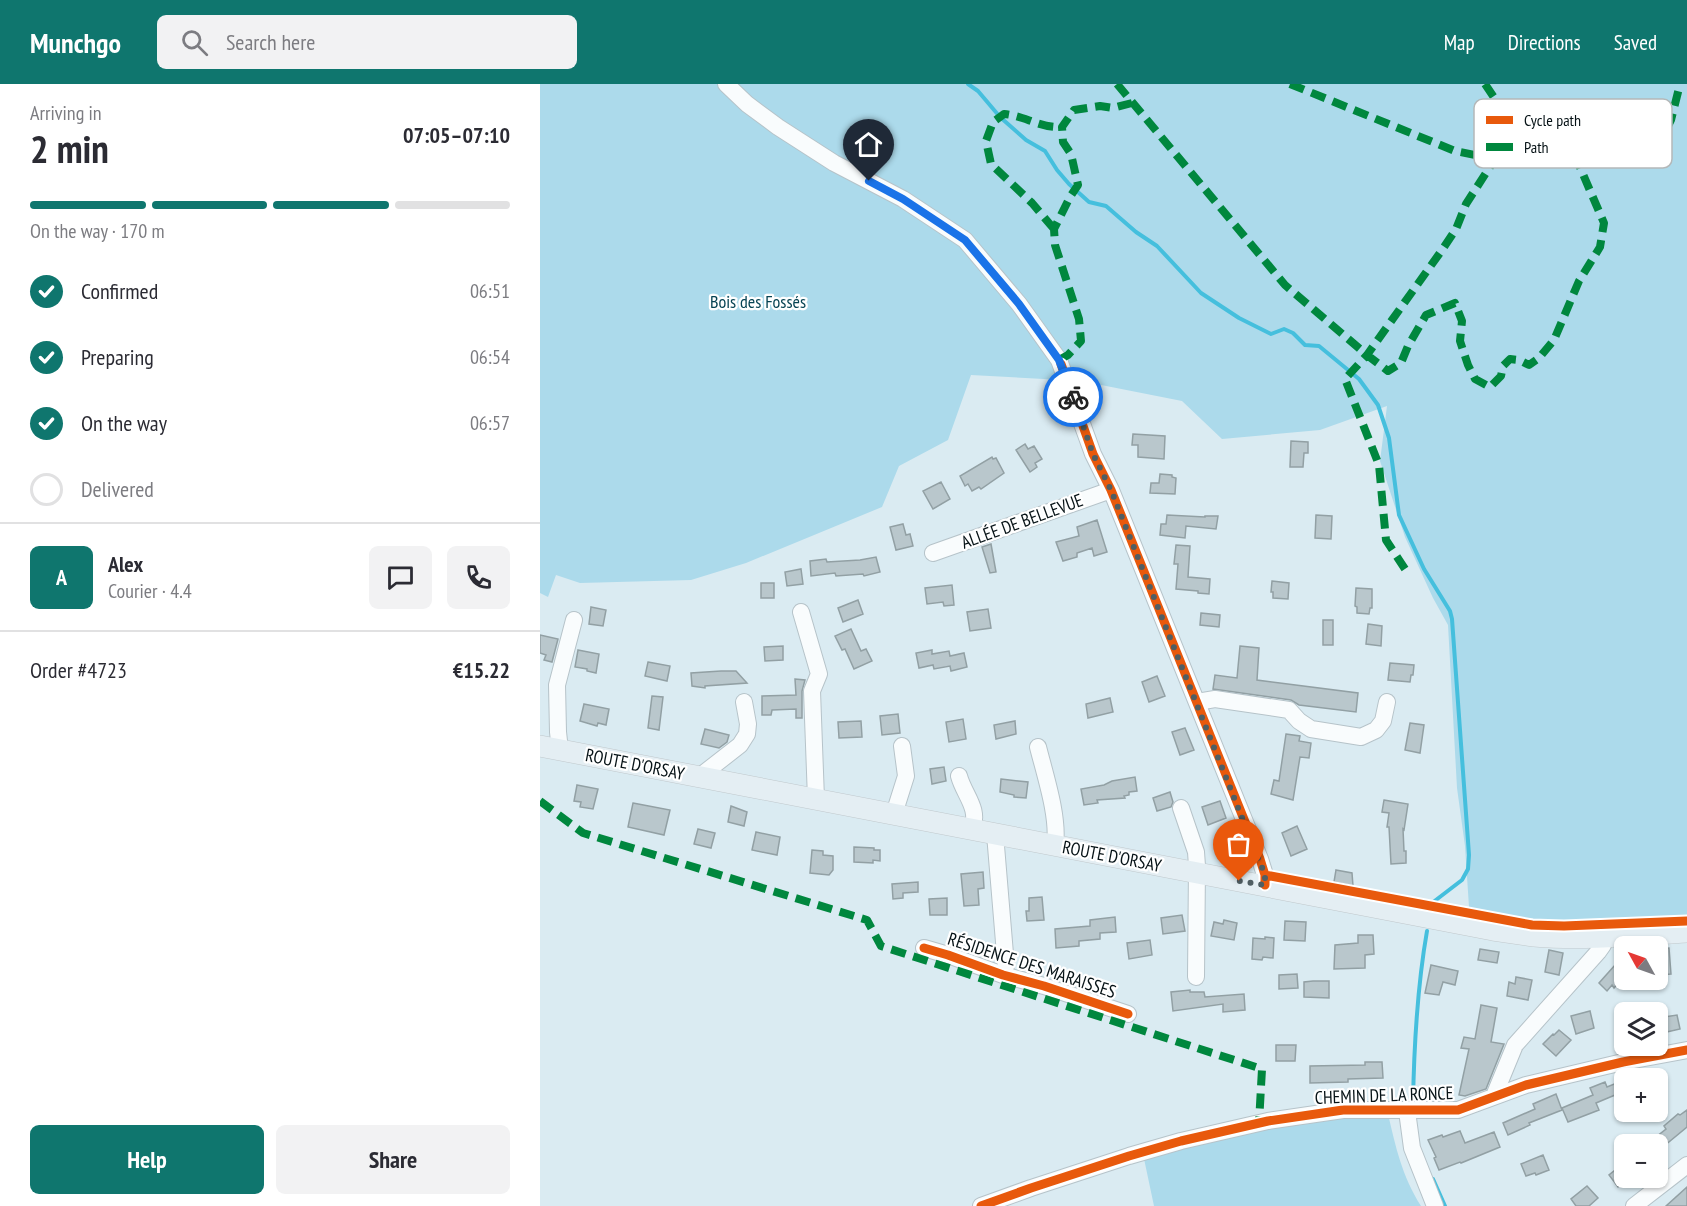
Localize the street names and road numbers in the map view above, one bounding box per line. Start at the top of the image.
street label: ALLÉE DE BELLEVUE [958,488,1086,554]
street label: ROUTE D'ORSAY [584,743,687,785]
street label: ROUTE D'ORSAY [1061,835,1164,877]
street label: RÉSIDENCE DES MARAISSES [945,927,1119,1003]
street label: CHEMIN DE LA RONCE [1314,1081,1454,1109]

